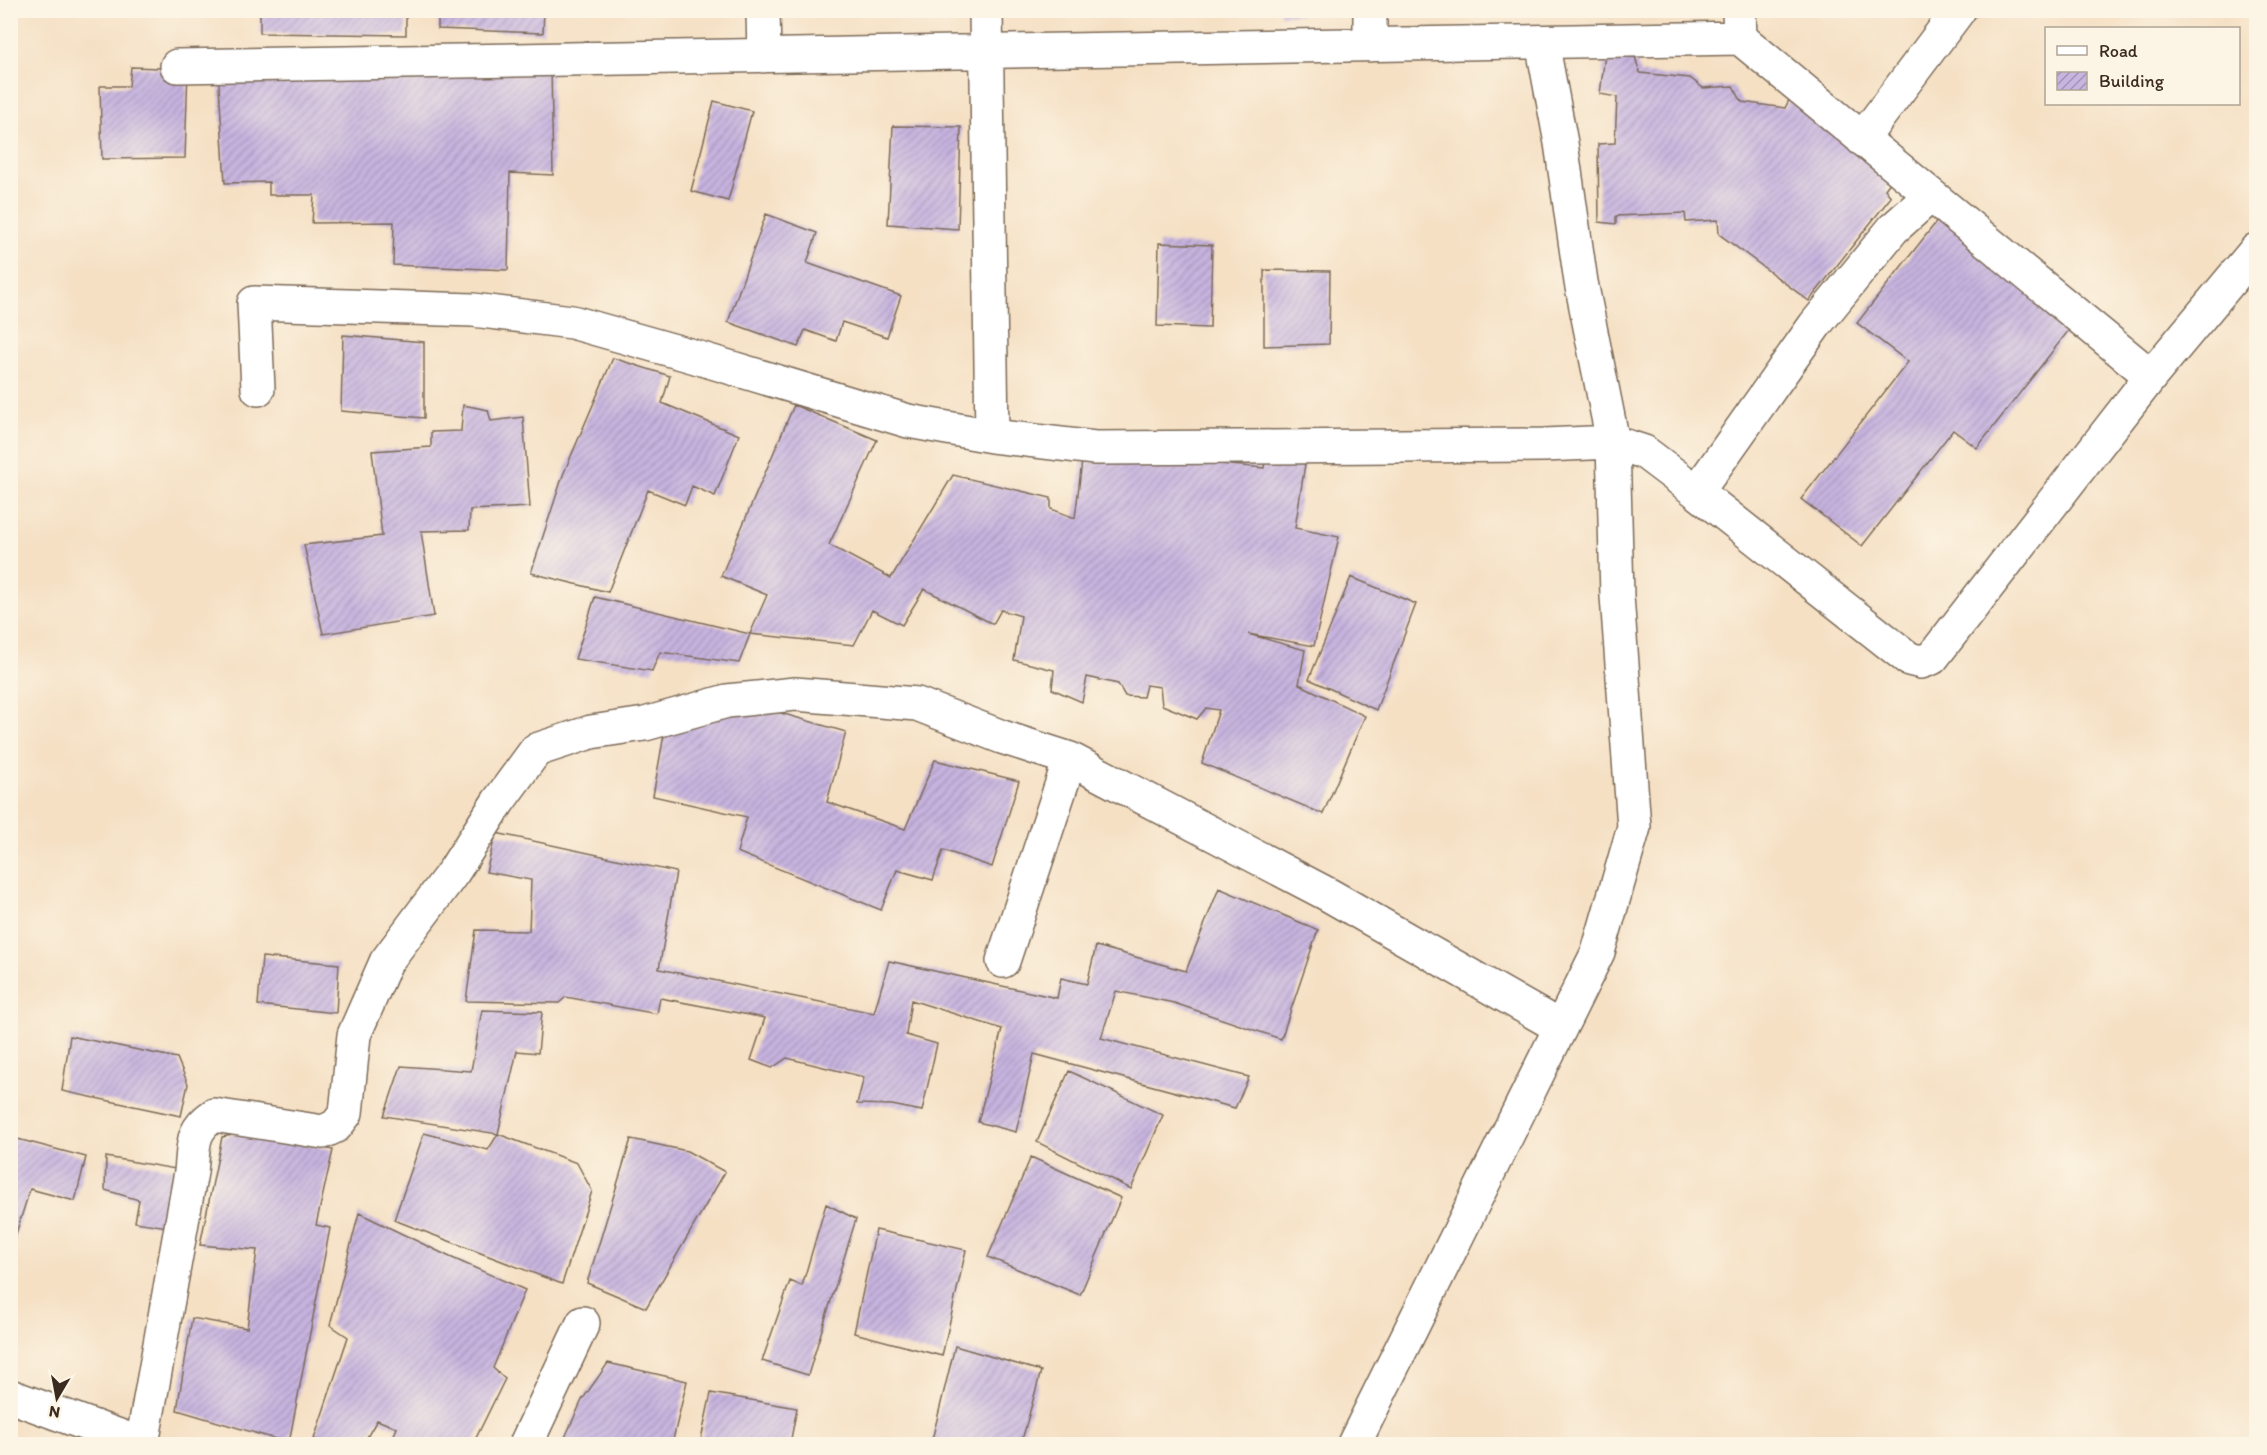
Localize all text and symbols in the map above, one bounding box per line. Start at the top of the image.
legend [2045,27,2240,105]
text: Road [2099,40,2138,62]
text: Building [2099,70,2165,92]
north arrow [27,1368,87,1428]
text: N [48,1402,61,1423]

